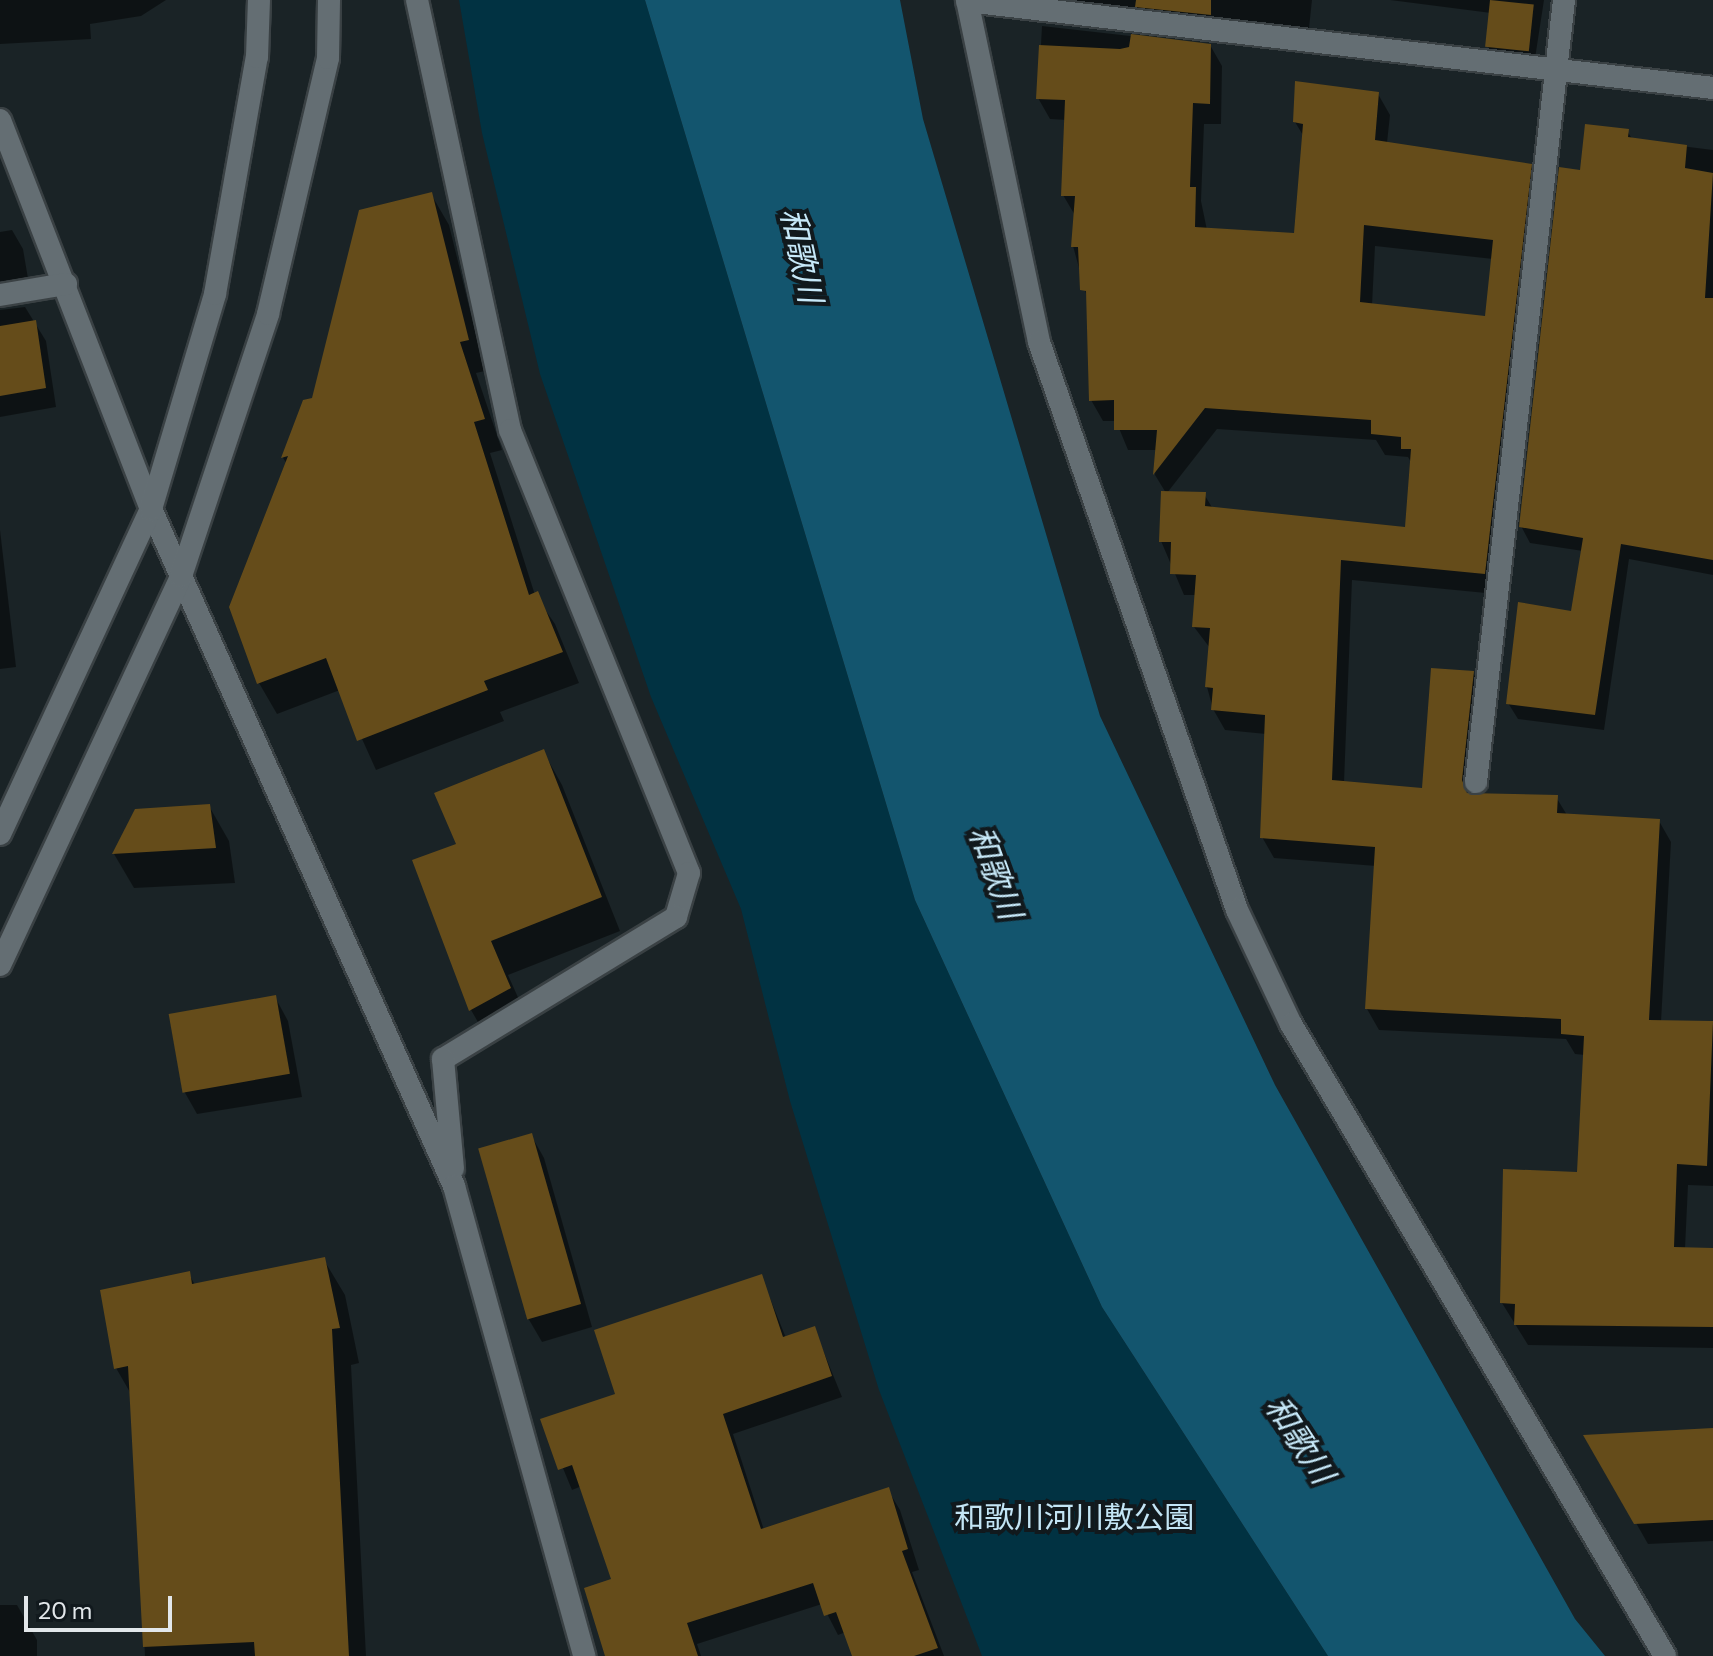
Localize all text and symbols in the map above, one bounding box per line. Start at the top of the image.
water label: 和歌川 [774,204,832,306]
water label: 和歌川 [963,820,1031,924]
water label: 和歌川 [1259,1388,1343,1490]
park label: 和歌川河川敷公園 [954,1498,1194,1534]
scale bar [28,1580,176,1630]
text: 20 m [38,1595,92,1624]

